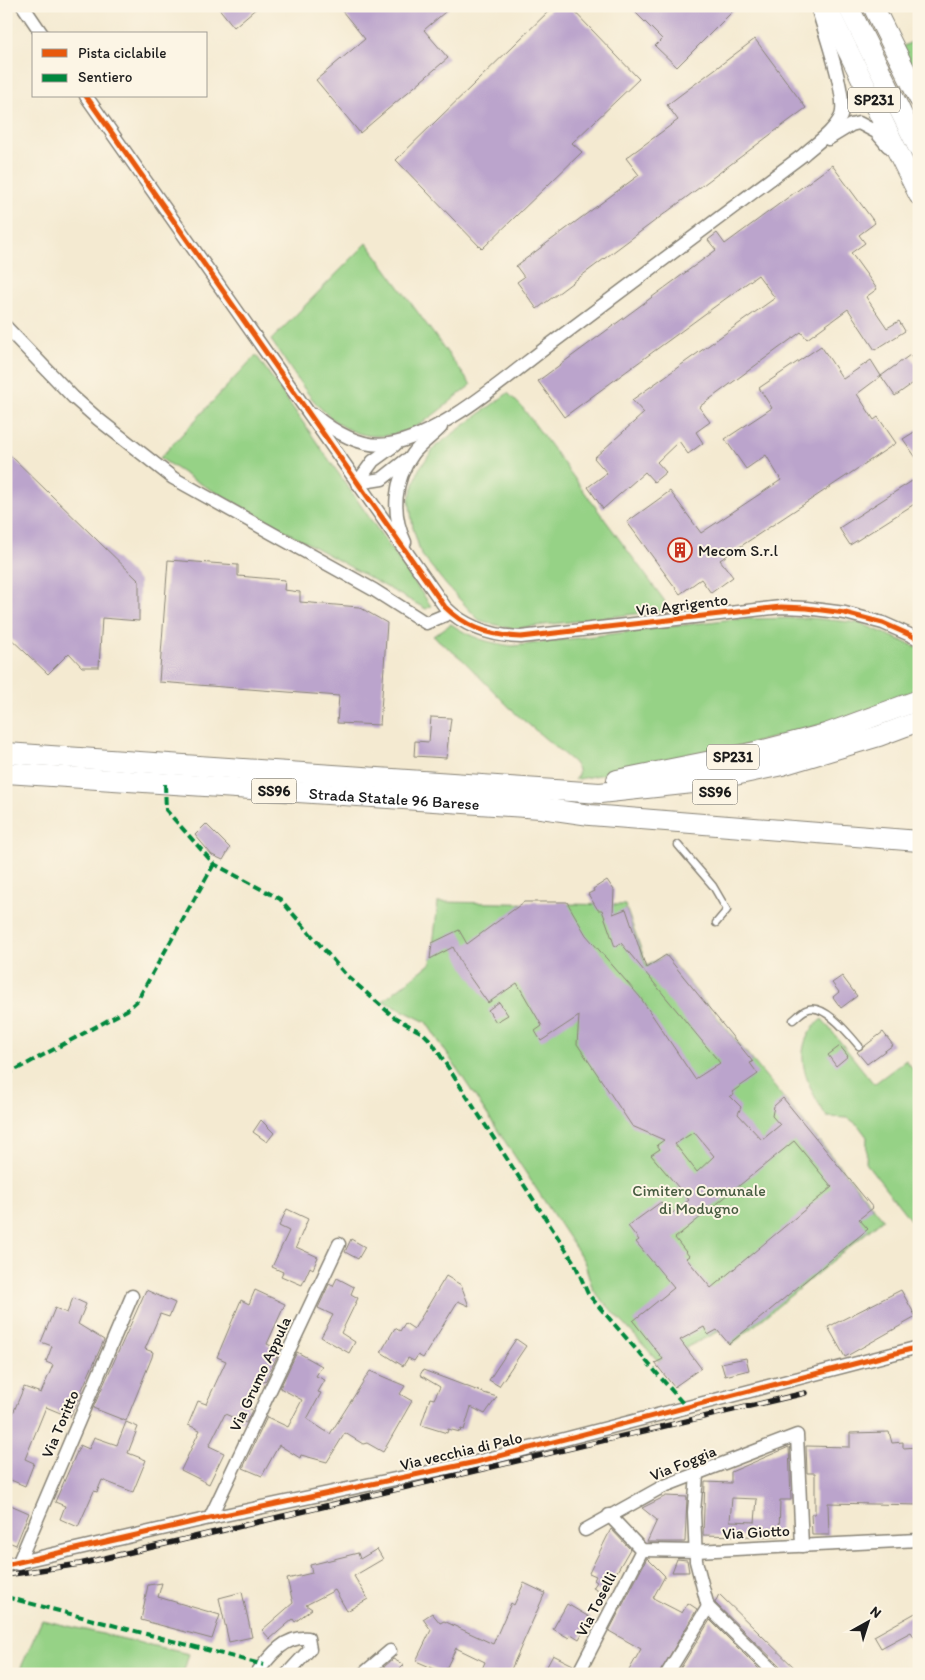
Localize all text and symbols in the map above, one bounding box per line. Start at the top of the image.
legend [32,32,208,98]
text: Pista ciclabile [78,44,167,62]
text: Sentiero [78,68,132,86]
road number: SP231 [848,88,900,112]
building icon: Mecom S.r.l [667,537,693,563]
place label: Mecom S.r.l [698,541,779,560]
street label: Via Agrigento [635,590,729,620]
road number: SP231 [707,744,759,770]
road number: SS96 [252,778,296,804]
road number: SS96 [692,780,738,804]
street label: Strada Statale 96 Barese [308,783,480,813]
park label: Cimitero Comunale di Modugno [632,1181,766,1218]
street label: Via Grumo Appula [225,1313,295,1435]
street label: Via Toritto [37,1387,83,1461]
street label: Via vecchia di Palo [398,1428,524,1474]
street label: Via Foggia [647,1441,719,1485]
street label: Via Giotto [722,1521,790,1543]
street label: Via Toselli [572,1568,620,1640]
north arrow [842,1598,892,1648]
text: N [867,1603,885,1622]

